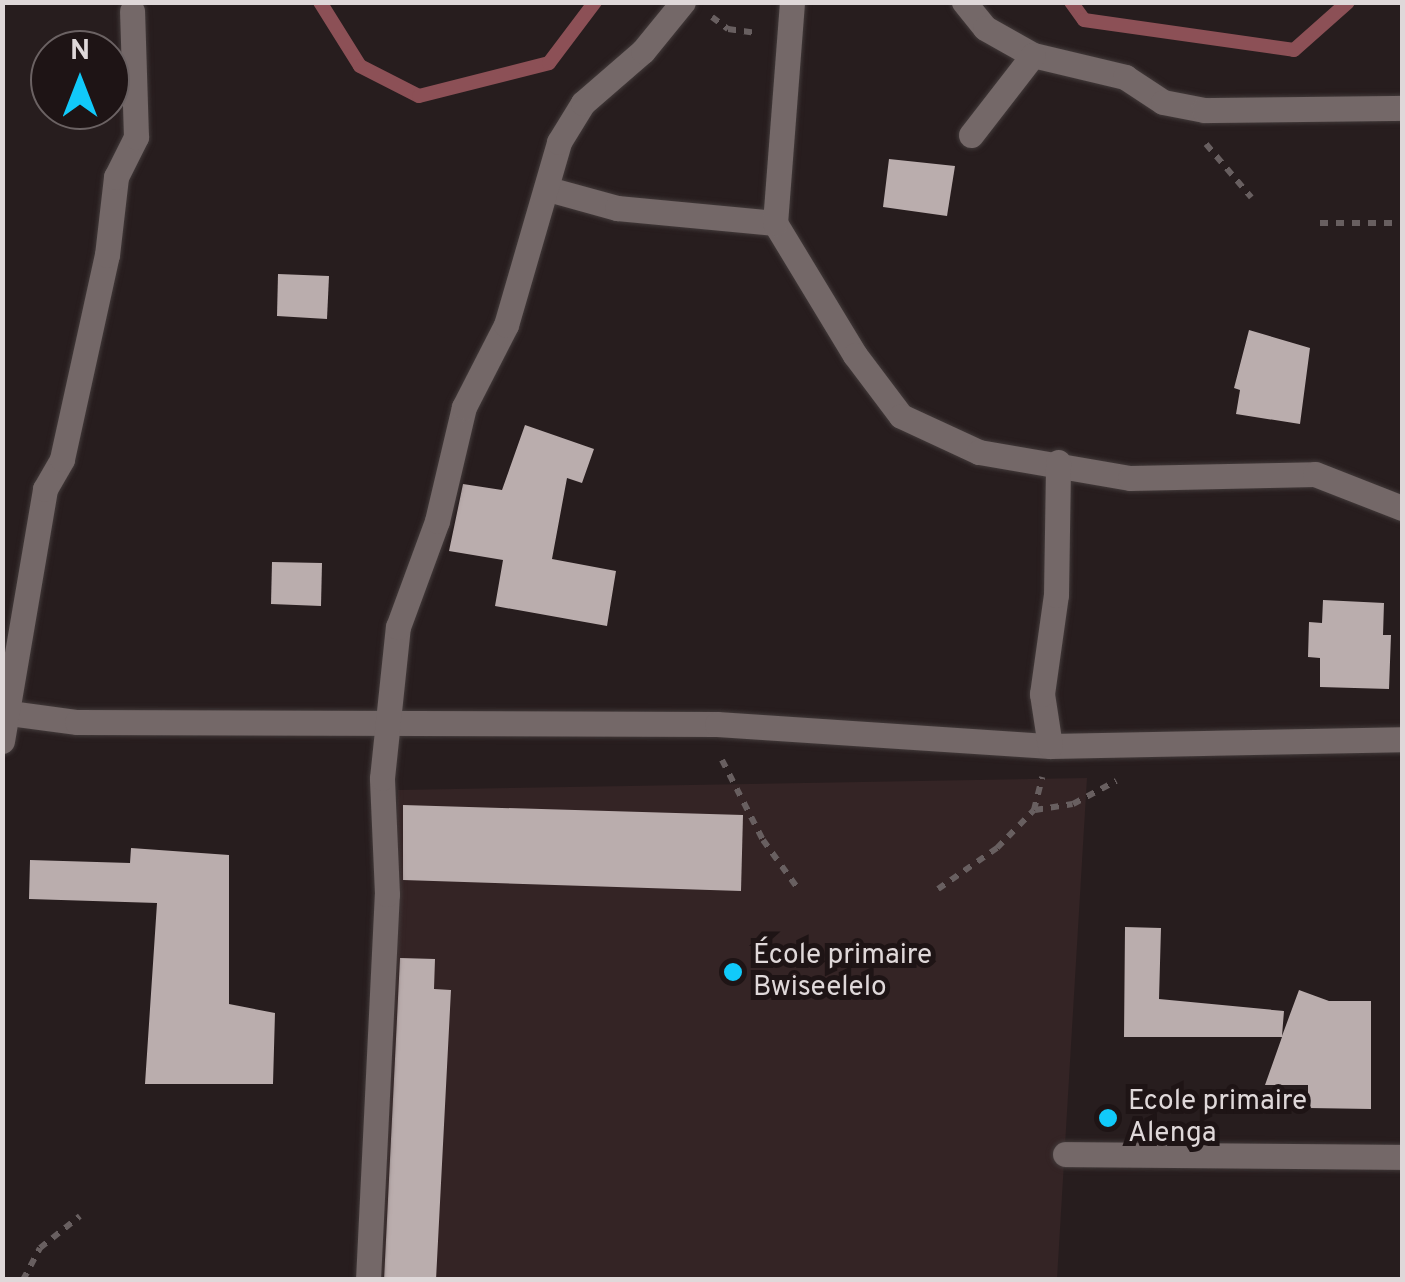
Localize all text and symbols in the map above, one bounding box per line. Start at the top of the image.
north arrow [30,30,130,130]
text: N [70,34,90,70]
place label: École primaire Bwiseelelo [753,939,932,1005]
marker: École primaire Bwiseelelo [722,961,744,983]
place label: Ecole primaire Alenga [1128,1085,1307,1151]
marker: Ecole primaire Alenga [1097,1107,1119,1129]

